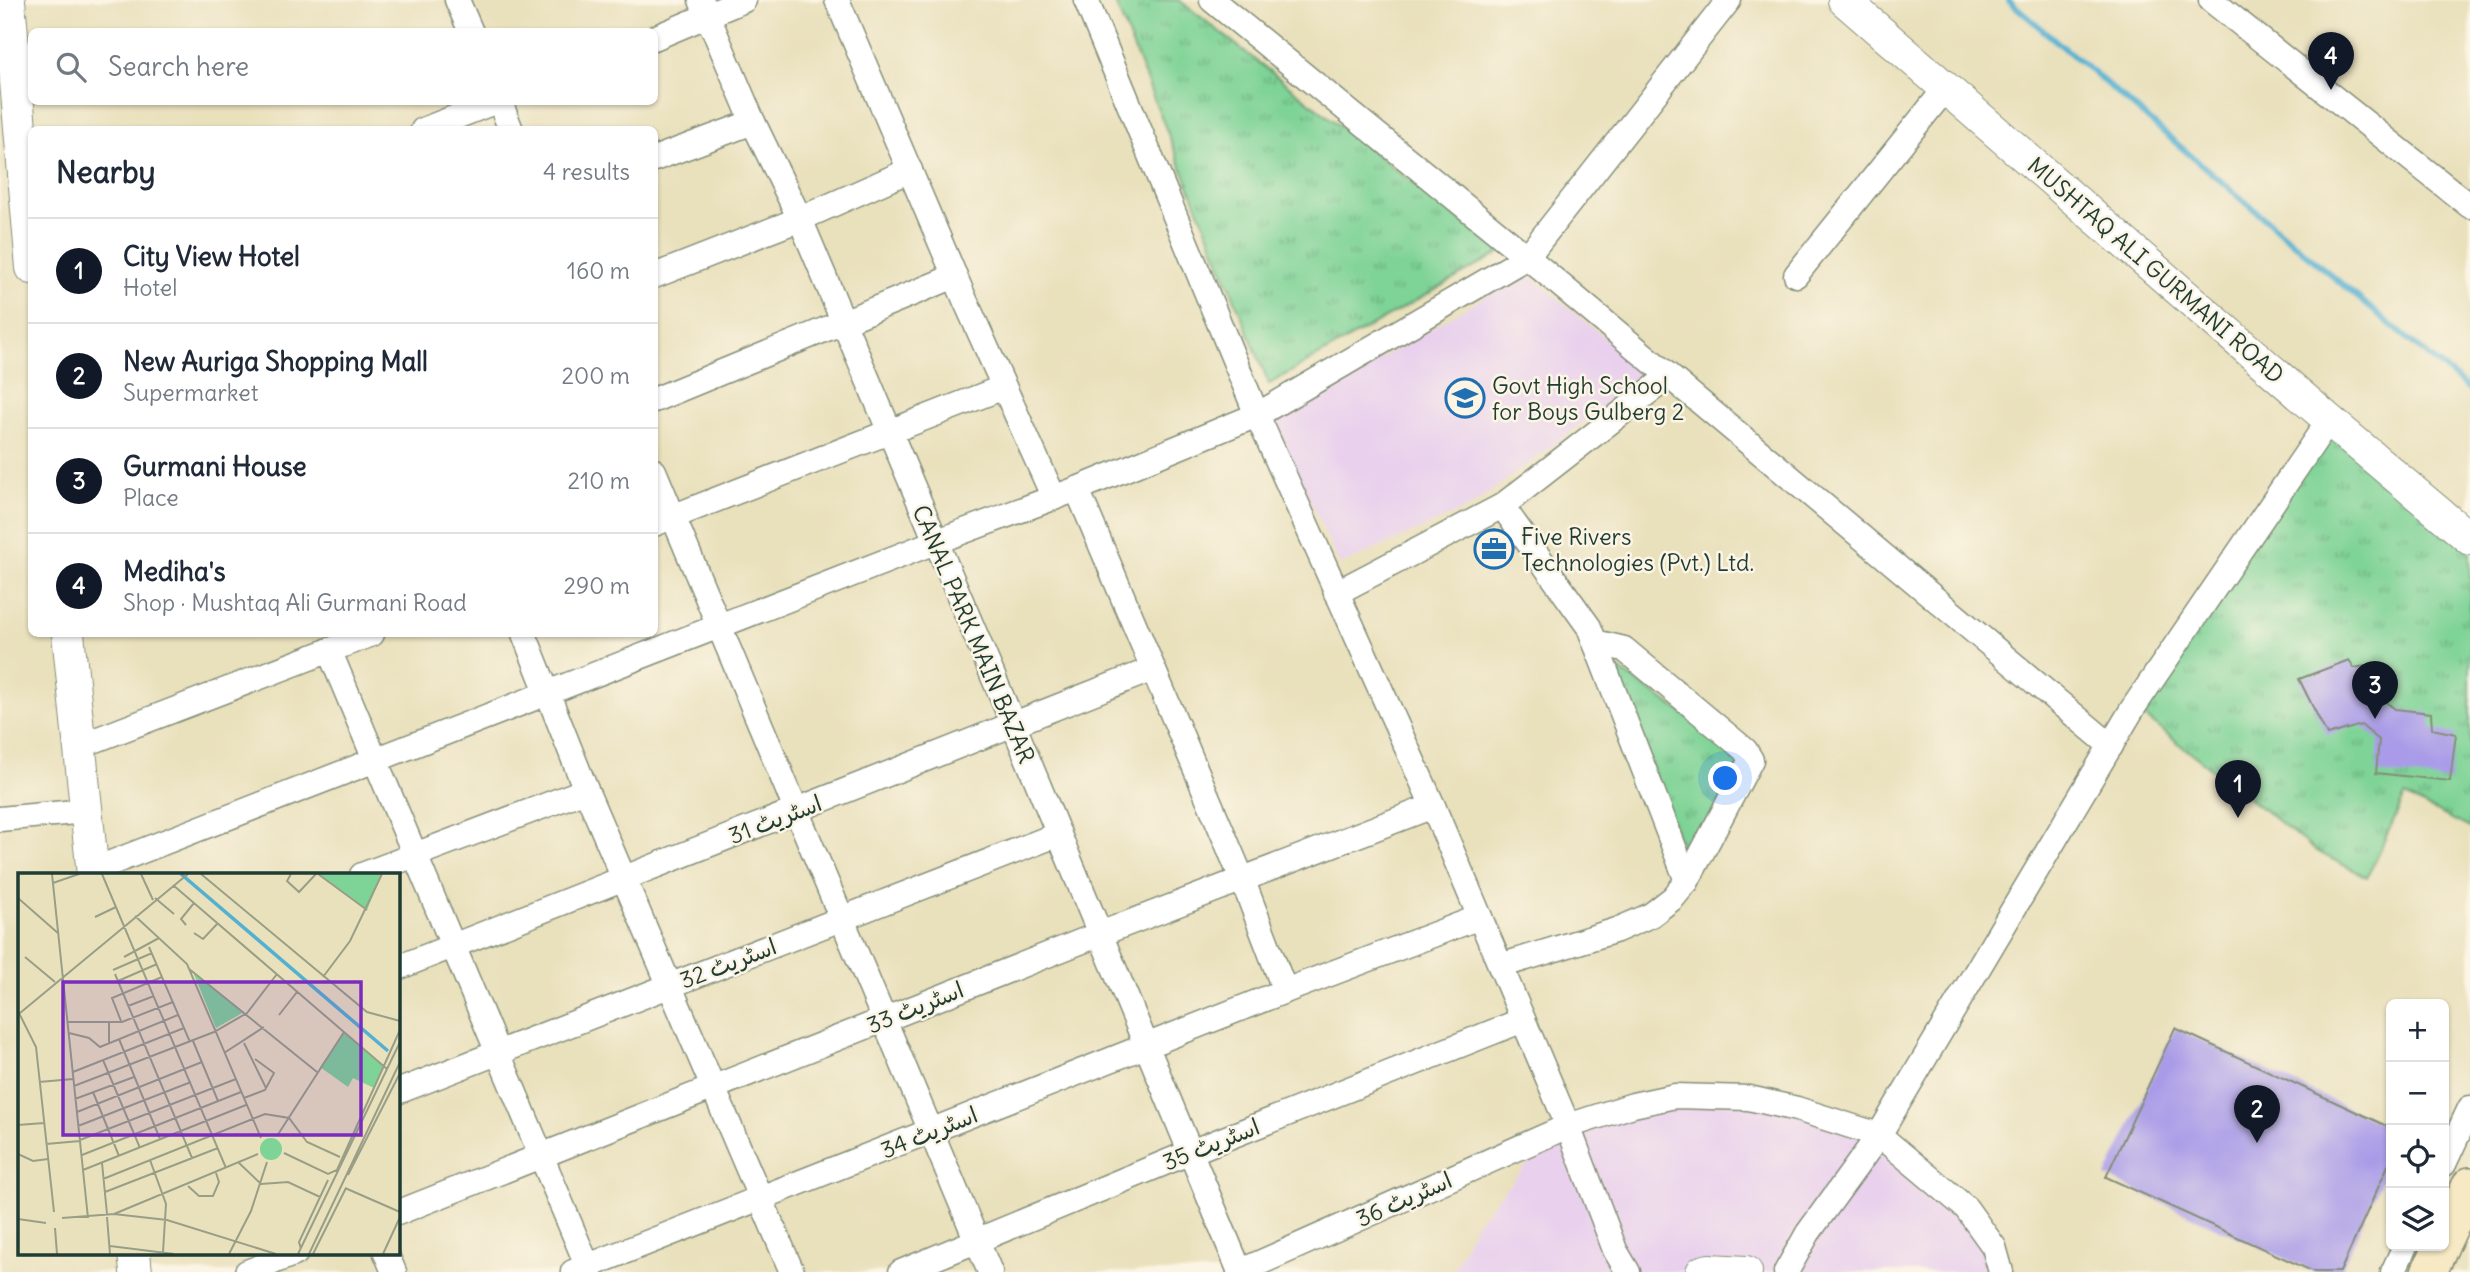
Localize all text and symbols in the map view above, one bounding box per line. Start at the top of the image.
search box [28,28,658,105]
pin: 4 [2308,32,2354,90]
icon: search [52,48,90,86]
text: Search here [108,50,249,83]
street label: MUSHTAQ ALI GURMANI ROAD [2022,151,2290,389]
text: Nearby [56,153,156,191]
text: 4 results [543,157,630,186]
text: City View Hotel [123,240,300,273]
text: 1 [74,256,84,285]
text: 160 m [567,256,630,285]
text: Hotel [123,273,177,302]
text: New Auriga Shopping Mall [123,345,428,378]
text: 2 [73,361,85,390]
text: 200 m [561,361,630,390]
place label: Govt High School for Boys Gulberg 2 [1492,371,1684,426]
school or university icon: Govt High School for Boys Gulberg 2 [1444,377,1486,419]
text: Supermarket [123,378,259,407]
text: Gurmani House [123,450,307,483]
text: 3 [72,466,86,495]
text: 210 m [567,466,630,495]
text: Place [123,483,179,512]
street label: CANAL PARK MAIN BAZAR [906,500,1042,768]
place label: Five Rivers Technologies (Pvt.) Ltd. [1521,522,1754,577]
office icon: Five Rivers Technologies (Pvt.) Ltd. [1473,528,1515,570]
text: Mediha's [123,555,226,588]
text: 4 [72,571,86,600]
text: 290 m [563,571,630,600]
text: Shop · Mushtaq Ali Gurmani Road [123,588,467,617]
pin: 3 [2352,661,2398,719]
pin: 1 [2215,760,2261,818]
your location [1708,761,1742,795]
street label: اسٹریٹ 31 [724,788,826,850]
inset map [18,873,399,1254]
street label: اسٹریٹ 32 [676,931,780,995]
street label: اسٹریٹ 33 [862,974,968,1040]
map controls [2386,999,2449,1251]
button: + [2386,999,2449,1062]
button: − [2386,1062,2449,1125]
pin: 2 [2234,1085,2280,1143]
street label: اسٹریٹ 34 [876,1099,982,1165]
street label: اسٹریٹ 35 [1158,1111,1264,1177]
button: locate [2386,1125,2449,1188]
street label: اسٹریٹ 36 [1352,1165,1456,1233]
button: layers [2386,1188,2449,1251]

